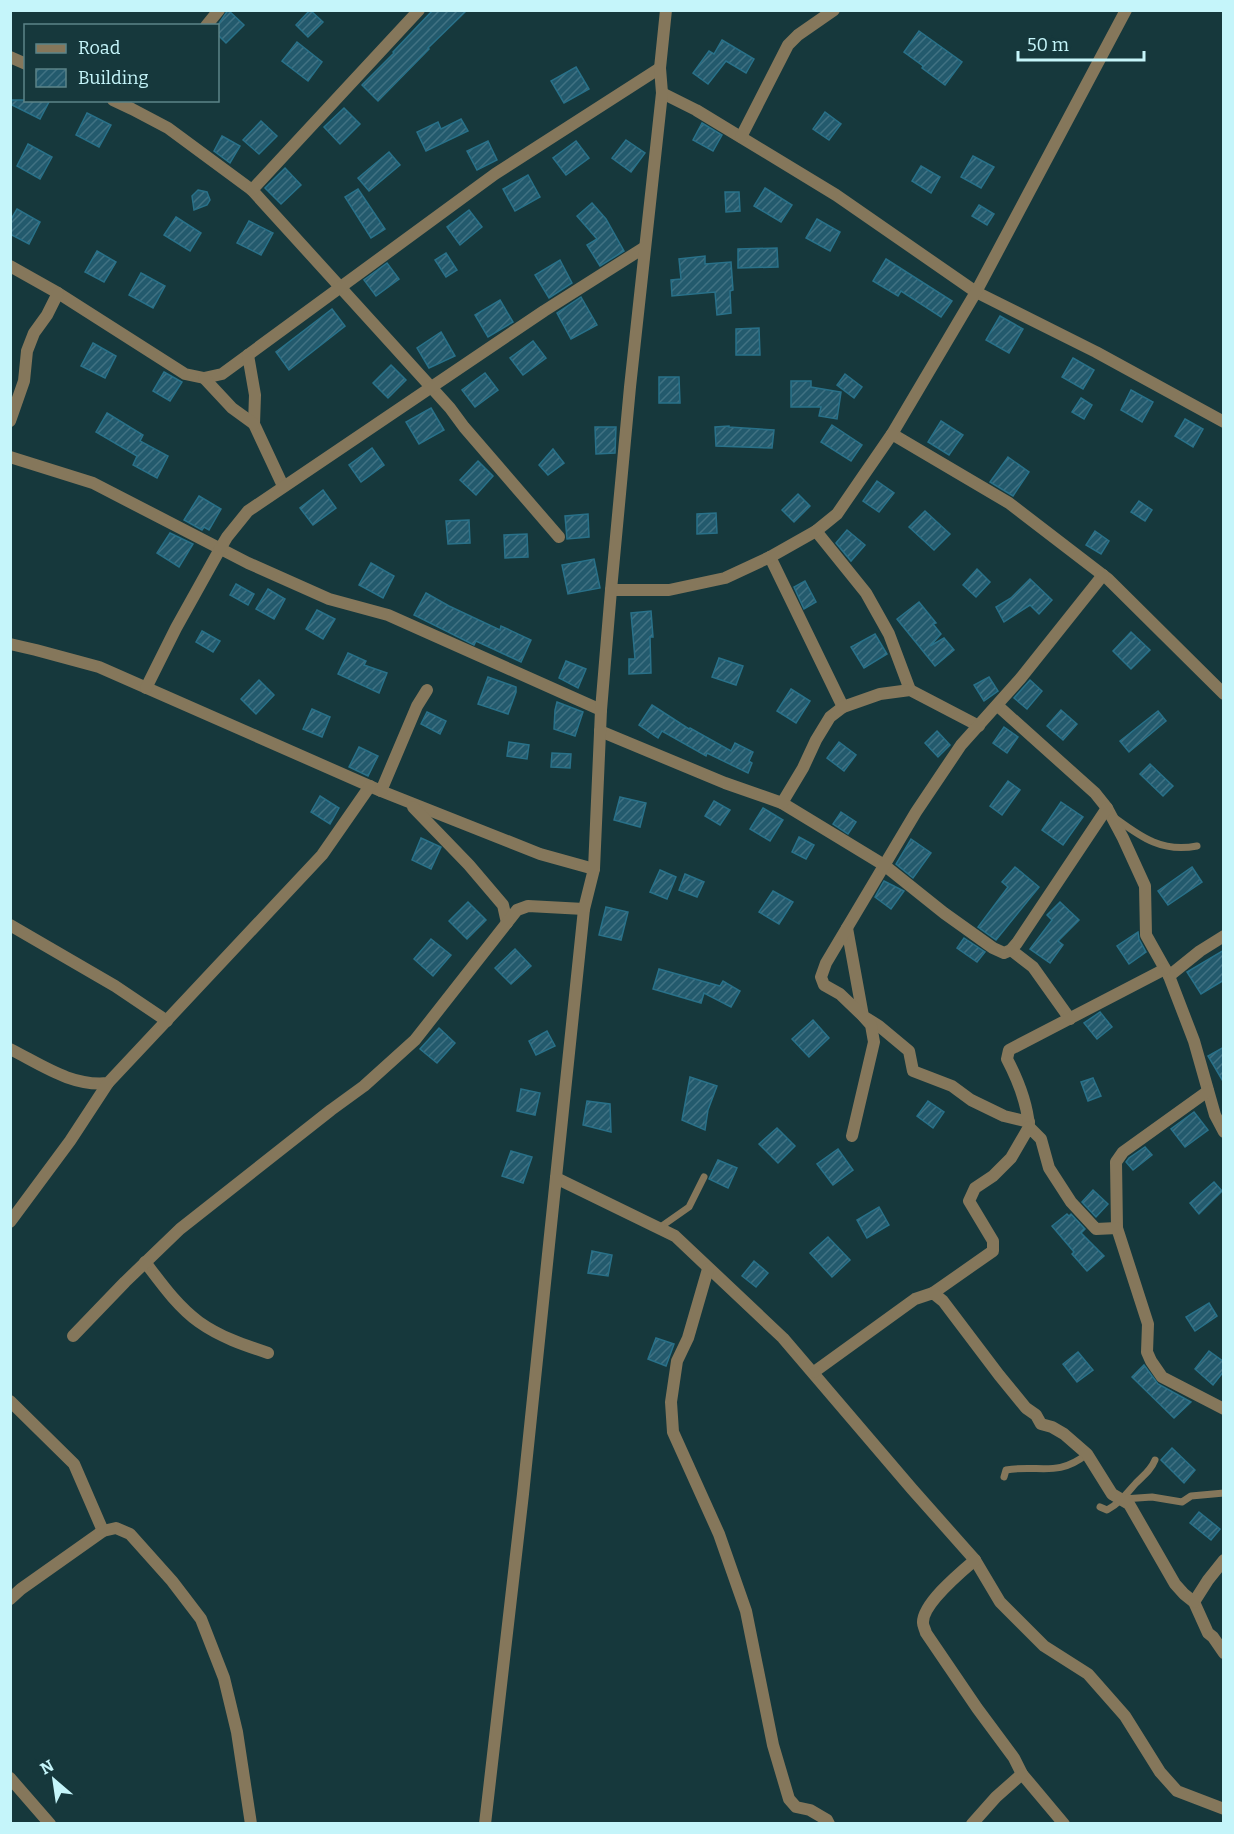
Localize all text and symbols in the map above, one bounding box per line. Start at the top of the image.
legend [24,24,219,102]
scale bar [1018,24,1144,62]
text: 50 m [1027,34,1069,56]
text: Road [78,37,121,59]
text: Building [78,67,149,89]
north arrow [24,1750,84,1810]
text: N [37,1756,57,1779]

